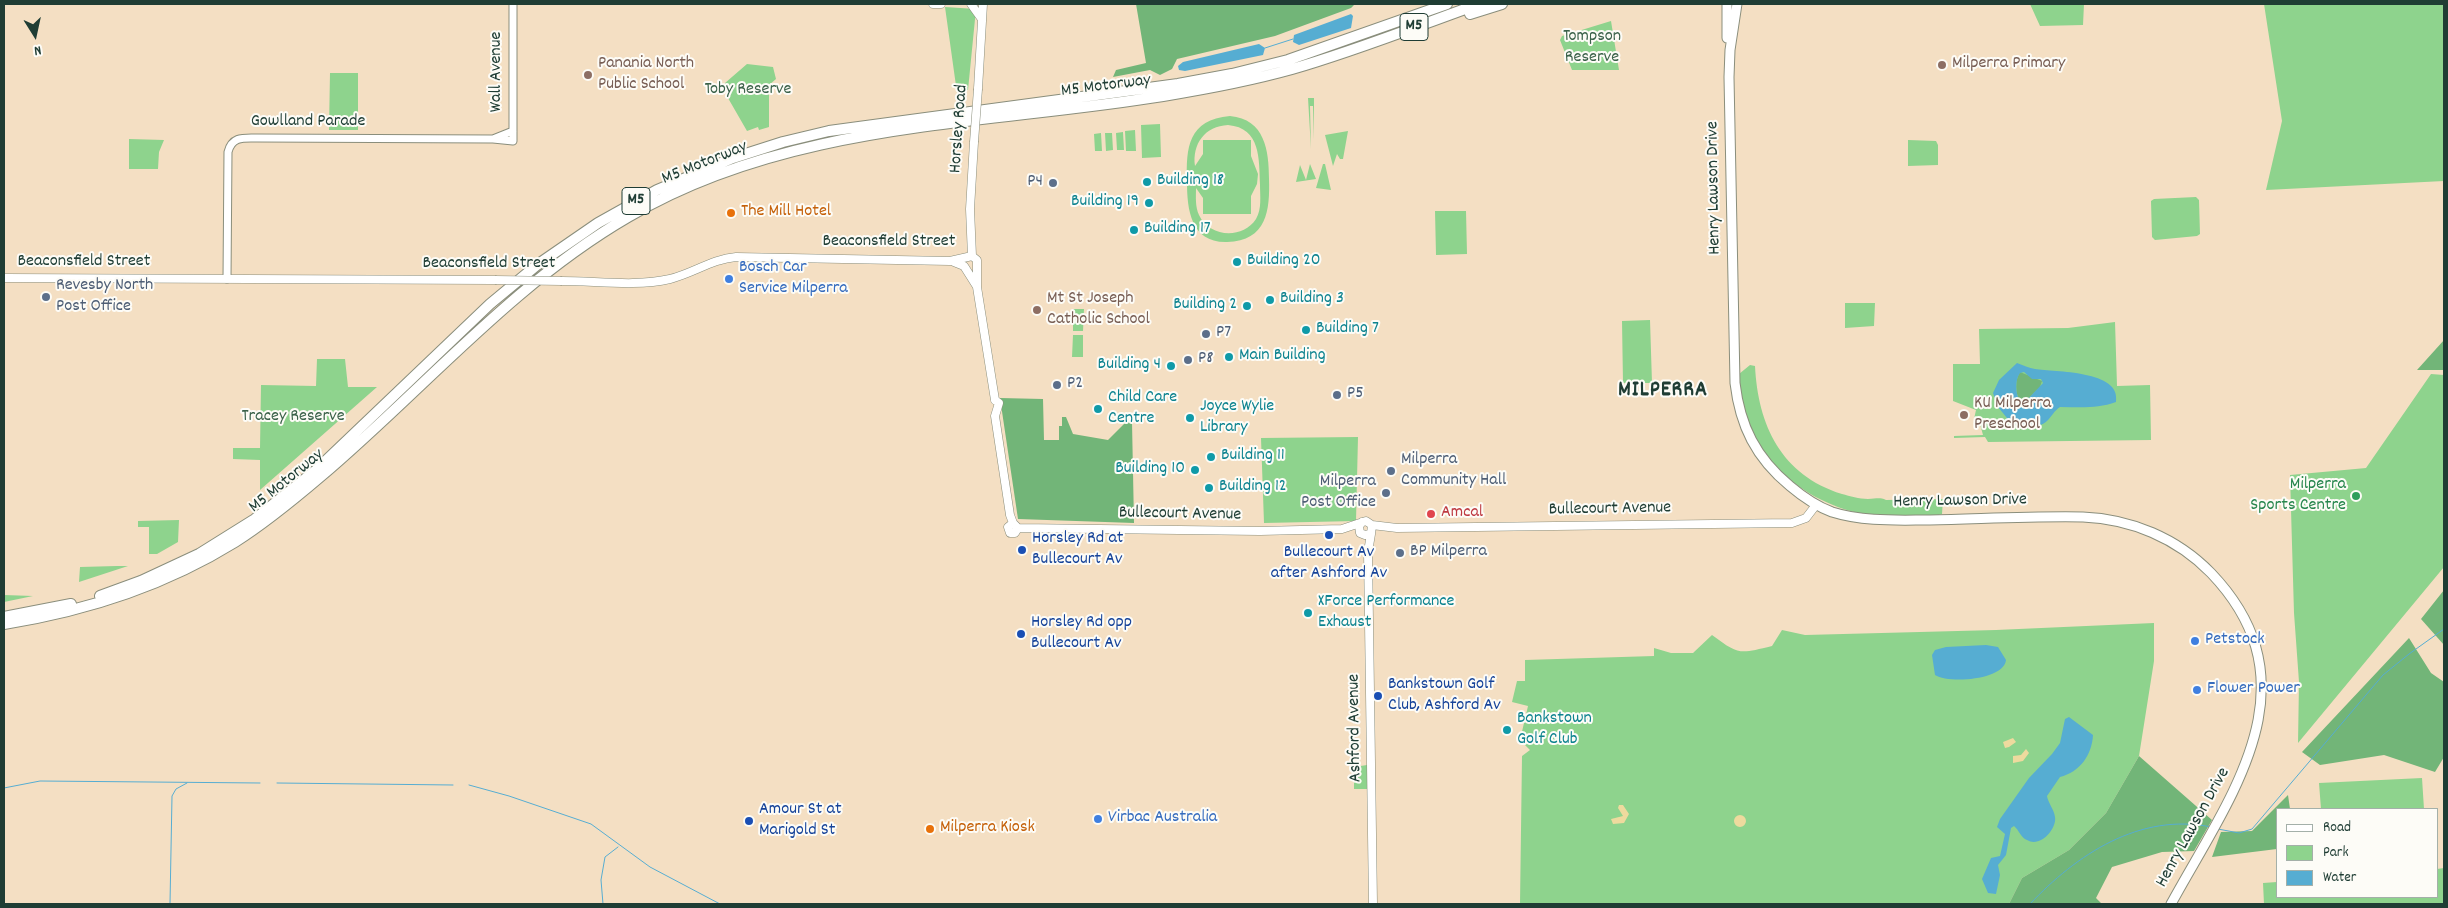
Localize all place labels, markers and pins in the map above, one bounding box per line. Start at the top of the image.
place label: Panania North Public School [598,54,694,96]
place label: Milperra Primary [1952,54,2065,76]
marker: Milperra Primary [1936,59,1948,71]
marker: Panania North Public School [582,69,594,81]
place label: Building 18 [1157,171,1224,193]
place label: P4 [1027,172,1043,194]
marker: Building 18 [1141,176,1153,188]
marker: P4 [1047,177,1059,189]
place label: Building 19 [1071,192,1139,214]
marker: Building 19 [1143,197,1155,209]
place label: The Mill Hotel [741,202,831,224]
marker: The Mill Hotel [725,207,737,219]
place label: Building 17 [1144,219,1211,241]
marker: Building 17 [1128,224,1140,236]
place label: Building 20 [1247,251,1321,273]
marker: Building 20 [1231,256,1243,268]
place label: Bosch Car Service Milperra [739,258,848,300]
marker: Bosch Car Service Milperra [723,273,735,285]
place label: Revesby North Post Office [56,276,153,318]
place label: Mt St Joseph Catholic School [1047,289,1150,332]
place label: Building 3 [1280,289,1344,311]
marker: Revesby North Post Office [40,291,52,303]
marker: Building 3 [1264,294,1276,306]
place label: Building 2 [1173,295,1237,317]
marker: Building 2 [1241,300,1253,312]
marker: Mt St Joseph Catholic School [1031,304,1043,316]
place label: Building 7 [1316,319,1379,341]
place label: P7 [1216,323,1231,345]
marker: Building 7 [1300,324,1312,336]
marker: P7 [1200,328,1212,340]
place label: Main Building [1239,346,1326,368]
place label: P8 [1198,349,1213,371]
marker: Main Building [1223,351,1235,363]
marker: P8 [1182,354,1194,366]
place label: Building 4 [1098,355,1161,377]
marker: Building 4 [1165,360,1177,372]
place label: P2 [1067,374,1083,396]
marker: P2 [1051,379,1063,391]
place label: P5 [1347,384,1364,406]
place label: Child Care Centre [1108,388,1177,430]
marker: P5 [1331,389,1343,401]
place label: KU Milperra Preschool [1974,394,2051,436]
place label: Joyce Wylie Library [1200,397,1274,439]
marker: Child Care Centre [1092,403,1104,415]
marker: KU Milperra Preschool [1958,409,1970,421]
marker: Joyce Wylie Library [1184,412,1196,424]
place label: Building 11 [1221,446,1285,468]
place label: Milperra Community Hall [1401,450,1506,492]
marker: Building 11 [1205,451,1217,463]
place label: Building 10 [1115,459,1185,481]
marker: Building 10 [1189,464,1201,476]
marker: Milperra Community Hall [1385,465,1397,477]
place label: Milperra Post Office [1301,472,1376,514]
place label: Milperra Sports Centre [2250,475,2346,518]
place label: Building 12 [1219,477,1287,499]
marker: Building 12 [1203,482,1215,494]
marker: Milperra Post Office [1380,487,1392,499]
marker: Milperra Sports Centre [2350,490,2362,502]
place label: Amcal [1441,503,1483,525]
marker: Amcal [1425,508,1437,520]
place label: Horsley Rd at Bullecourt Av [1032,529,1124,572]
marker: Bullecourt Av after Ashford Av [1323,529,1335,541]
place label: BP Milperra [1410,542,1487,564]
place label: Bullecourt Av after Ashford Av [1271,543,1387,586]
marker: Horsley Rd at Bullecourt Av [1016,544,1028,556]
marker: BP Milperra [1394,547,1406,559]
place label: XForce Performance Exhaust [1318,592,1454,634]
marker: XForce Performance Exhaust [1302,607,1314,619]
place label: Horsley Rd opp Bullecourt Av [1031,613,1132,656]
marker: Horsley Rd opp Bullecourt Av [1015,628,1027,640]
place label: Petstock [2205,630,2265,652]
marker: Petstock [2189,635,2201,647]
place label: Bankstown Golf Club, Ashford Av [1388,675,1501,718]
place label: Flower Power [2207,679,2300,701]
marker: Flower Power [2191,684,2203,696]
marker: Bankstown Golf Club, Ashford Av [1372,690,1384,702]
place label: Bankstown Golf Club [1517,709,1592,752]
marker: Bankstown Golf Club [1501,724,1513,736]
place label: Amour St at Marigold St [759,800,842,842]
place label: Virbac Australia [1108,808,1217,830]
marker: Virbac Australia [1092,813,1104,825]
marker: Amour St at Marigold St [743,815,755,827]
place label: Milperra Kiosk [940,818,1035,840]
marker: Milperra Kiosk [924,823,936,835]

